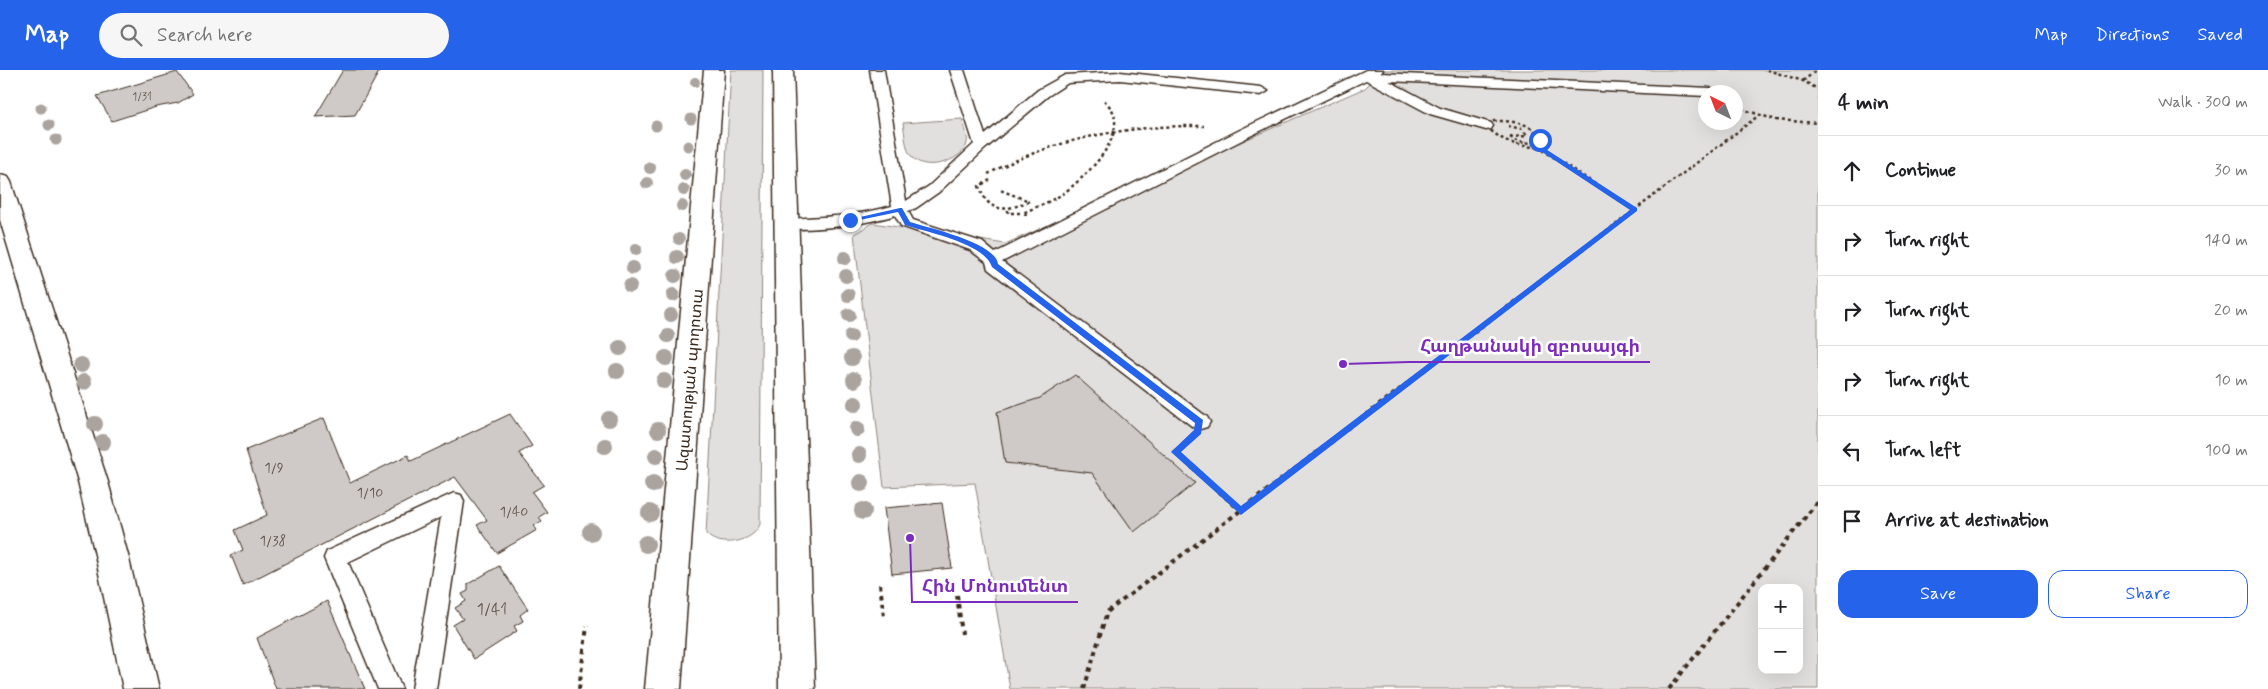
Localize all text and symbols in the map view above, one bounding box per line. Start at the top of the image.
search box [99,13,449,58]
text: Map [25,20,69,51]
icon: search [117,21,145,49]
text: Search here [157,23,253,48]
text: Map [2035,23,2068,47]
text: Directions [2096,23,2170,47]
text: Saved [2198,23,2243,47]
north arrow [1698,85,1743,130]
text: 4 min [1838,89,1889,117]
house number: 1/31 [132,90,152,104]
text: Walk · 300 m [2158,92,2248,113]
route start [1529,129,1552,152]
icon: ahead [1838,157,1866,185]
text: Continue [1885,158,1956,183]
text: 30 m [2215,160,2248,181]
route end [839,209,862,232]
icon: right [1838,227,1866,255]
text: Turn right [1885,228,1969,253]
text: 140 m [2204,230,2248,251]
street label: Ազատության պողոտա [672,288,709,472]
icon: right [1838,297,1866,325]
text: Turn right [1885,298,1969,323]
text: 20 m [2214,300,2248,321]
callout: Հաղթանակի զբոսայգի [1409,329,1650,362]
text: Հաղթանակի զբոսայգի [1420,335,1640,359]
icon: right [1838,367,1866,395]
text: Turn right [1885,368,1969,393]
text: 10 m [2215,370,2248,391]
icon: left [1838,437,1866,465]
text: Turn left [1885,438,1961,463]
text: 100 m [2205,440,2248,461]
house number: 1/9 [264,459,284,477]
house number: 1/10 [357,484,383,502]
house number: 1/40 [500,503,528,521]
icon: arrive [1838,507,1866,535]
text: Arrive at destination [1885,508,2049,533]
house number: 1/38 [260,532,286,550]
callout: Հին Մոնումենտ [912,569,1078,602]
button: Save [1838,570,2038,618]
button: Share [2048,570,2248,618]
text: Հին Մոնումենտ [922,575,1068,599]
map controls [1758,584,1803,674]
button: + [1758,584,1803,629]
house number: 1/41 [477,599,507,620]
button: − [1758,629,1803,674]

